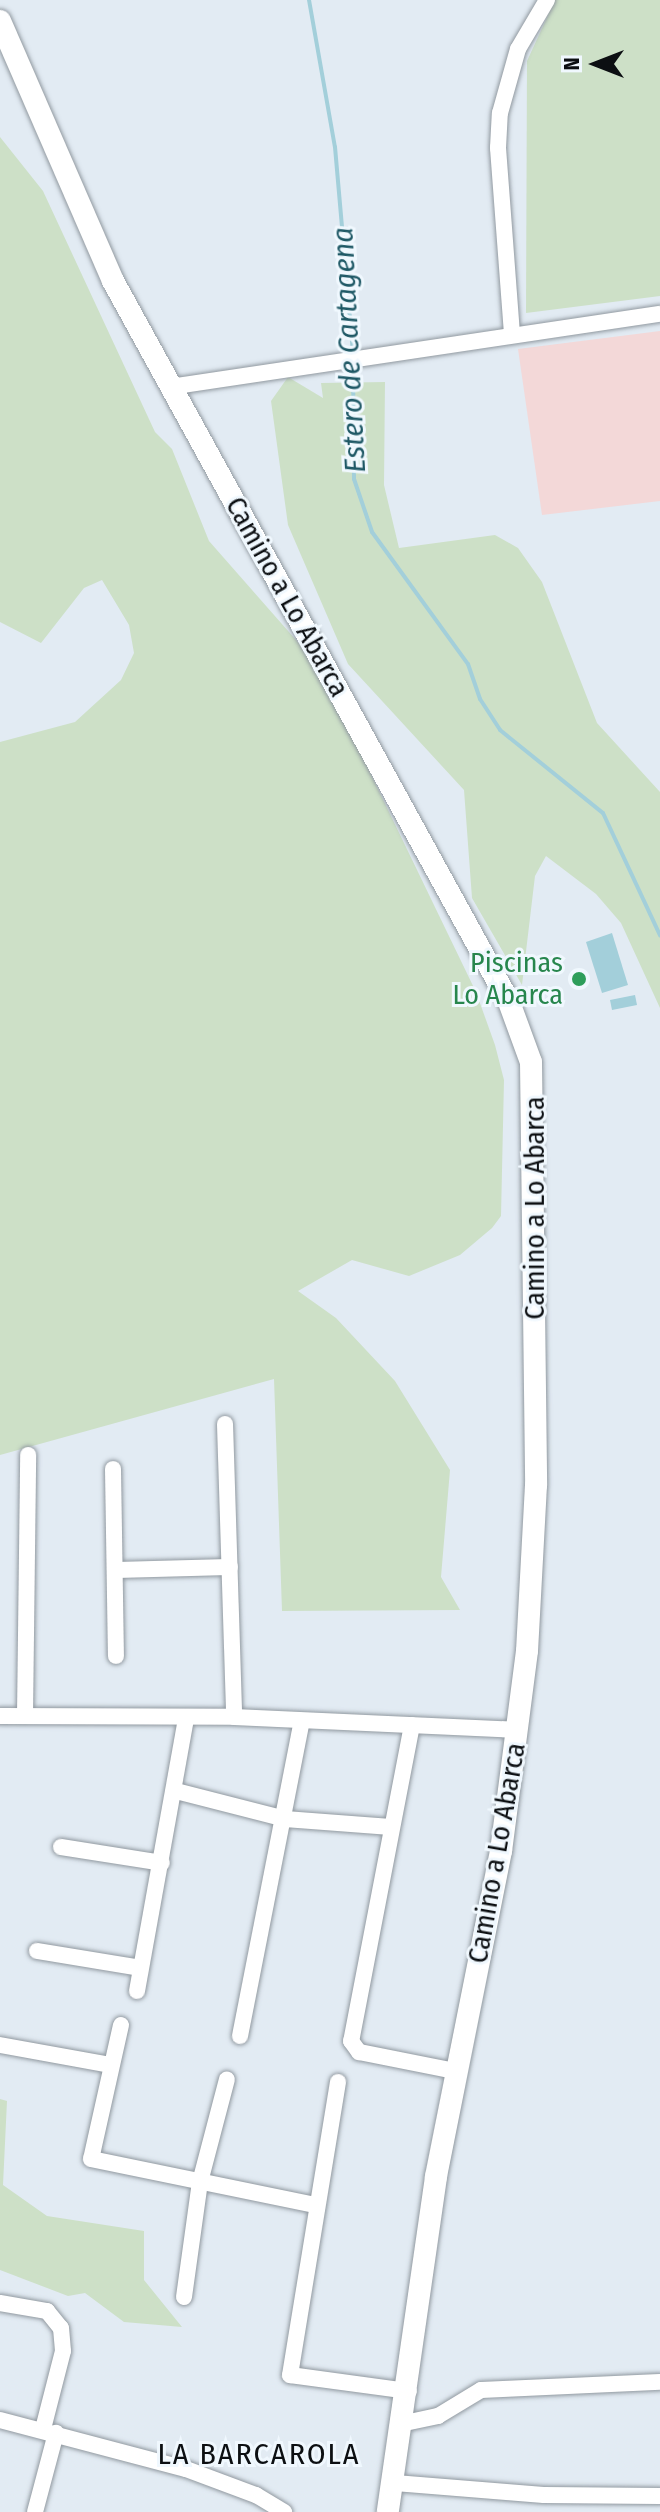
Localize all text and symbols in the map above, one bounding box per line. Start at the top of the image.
north arrow [556,24,636,104]
text: N [558,57,585,71]
water label: Estero de Cartagena [325,226,373,474]
street label: Camino a Lo Abarca [218,491,356,703]
place label: Piscinas Lo Abarca [452,946,563,1012]
marker: Piscinas Lo Abarca [570,970,588,988]
street label: Camino a Lo Abarca [518,1096,552,1320]
street label: Camino a Lo Abarca [461,1740,533,1966]
district label: LA BARCAROLA [157,2436,361,2472]

